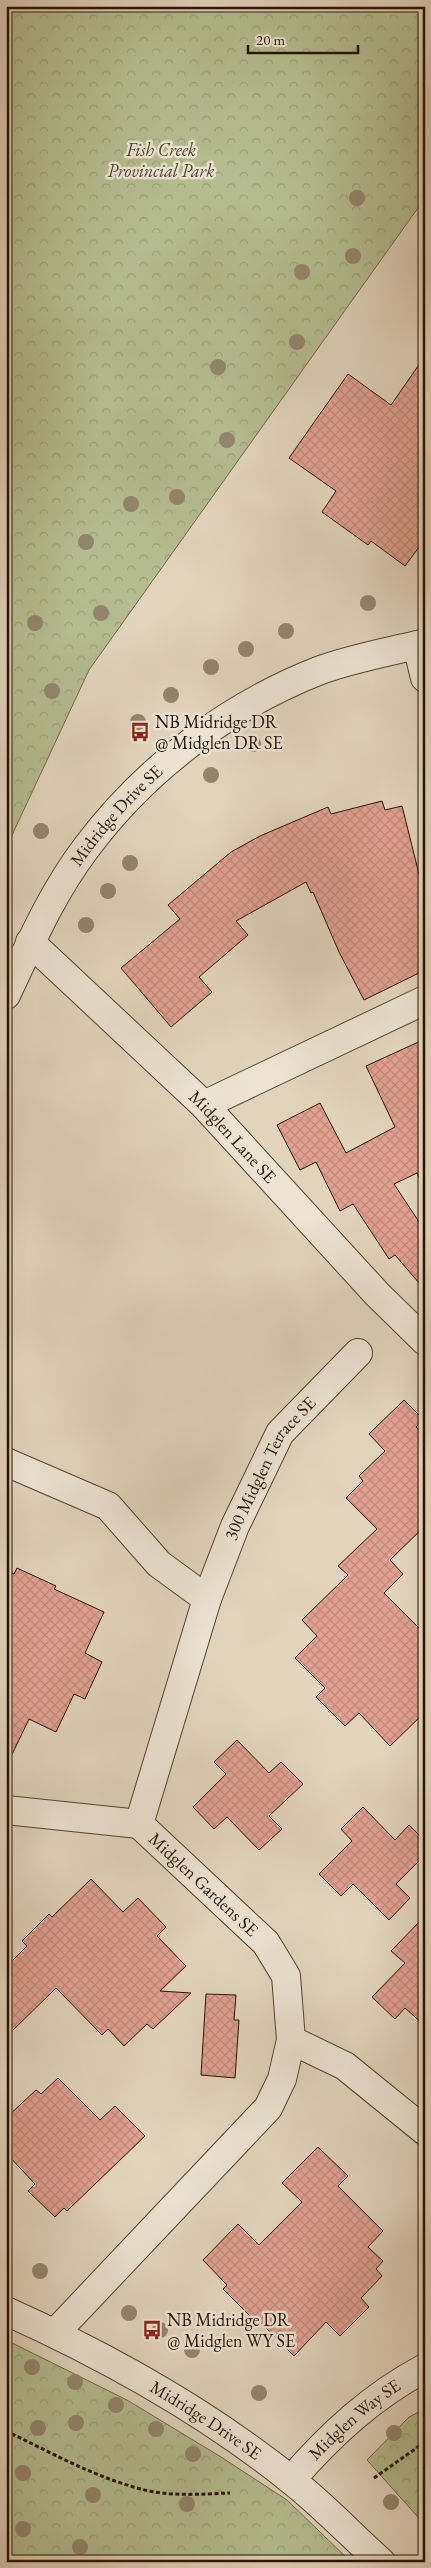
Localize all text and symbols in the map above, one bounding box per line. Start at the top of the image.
scale bar [248,22,358,54]
text: 20 m [256,30,285,49]
park label: Fish Creek Provincial Park [108,138,214,182]
place label: NB Midridge DR @ Midglen DR SE [155,710,283,754]
bus stop icon: NB Midridge DR @ Midglen DR SE [129,721,151,743]
street label: Midridge Drive SE [65,759,167,870]
street label: Midglen Lane SE [184,1085,282,1188]
street label: 300 Midglen Terrace SE [219,1391,320,1543]
street label: Midglen Gardens SE [144,1827,263,1941]
place label: NB Midridge DR @ Midglen WY SE [167,2308,295,2352]
bus stop icon: NB Midridge DR @ Midglen WY SE [141,2319,163,2341]
street label: Midglen Way SE [303,2373,404,2465]
street label: Midridge Drive SE [146,2375,266,2464]

